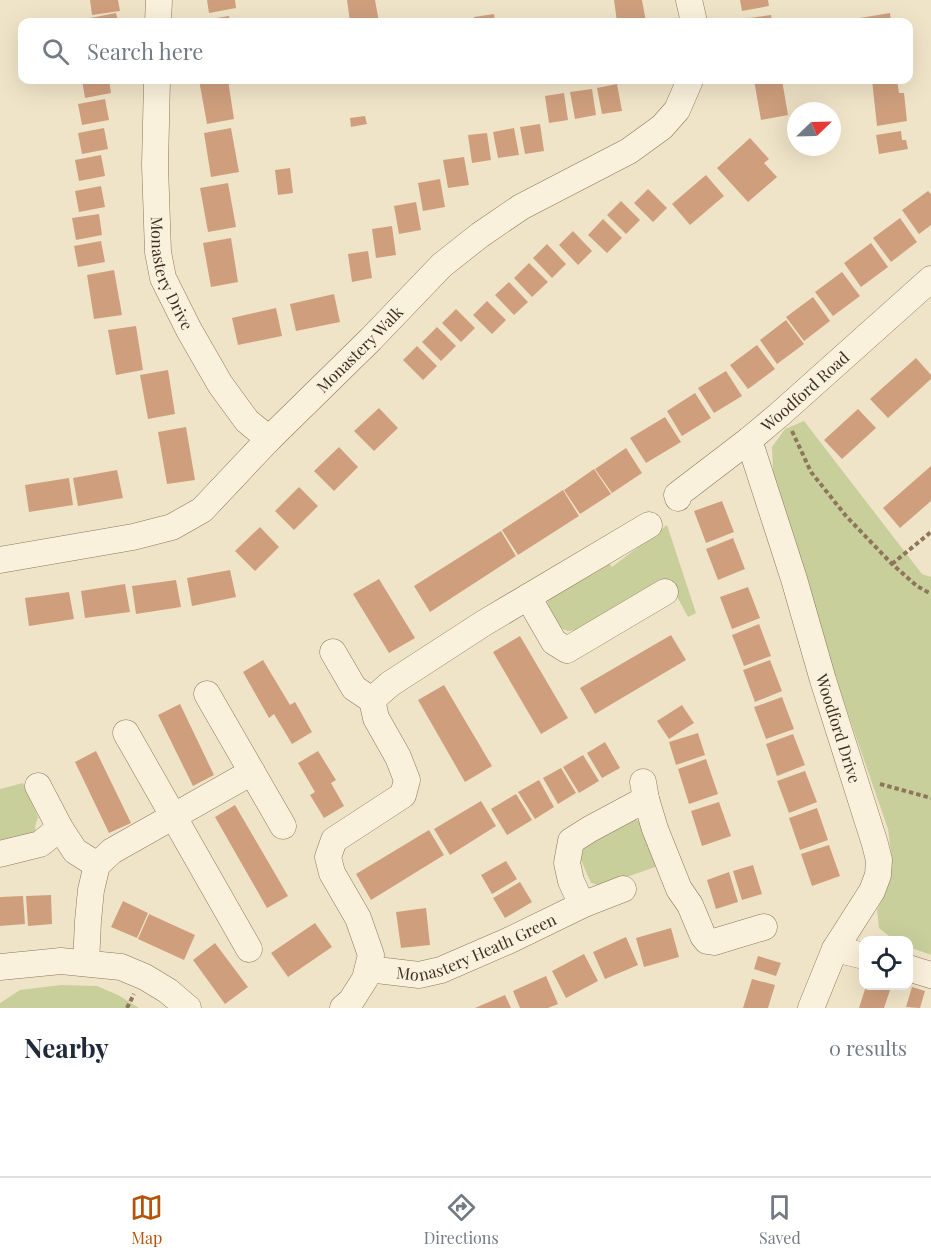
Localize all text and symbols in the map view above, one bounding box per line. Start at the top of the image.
search box [18,18,913,84]
icon: search [39,35,72,68]
text: Search here [87,36,203,66]
north arrow [787,102,841,156]
street label: Monastery Drive [147,216,198,333]
street label: Monastery Walk [312,301,407,397]
street label: Woodford Road [756,346,853,436]
street label: Woodford Drive [811,670,866,785]
street label: Monastery Heath Green [395,908,560,985]
map controls [859,936,913,990]
button: locate [859,936,913,990]
text: Nearby [24,1030,109,1065]
text: 0 results [829,1034,907,1061]
tab: Map [130,1191,163,1248]
tab: Directions [424,1191,499,1248]
tab: Saved [759,1191,801,1248]

